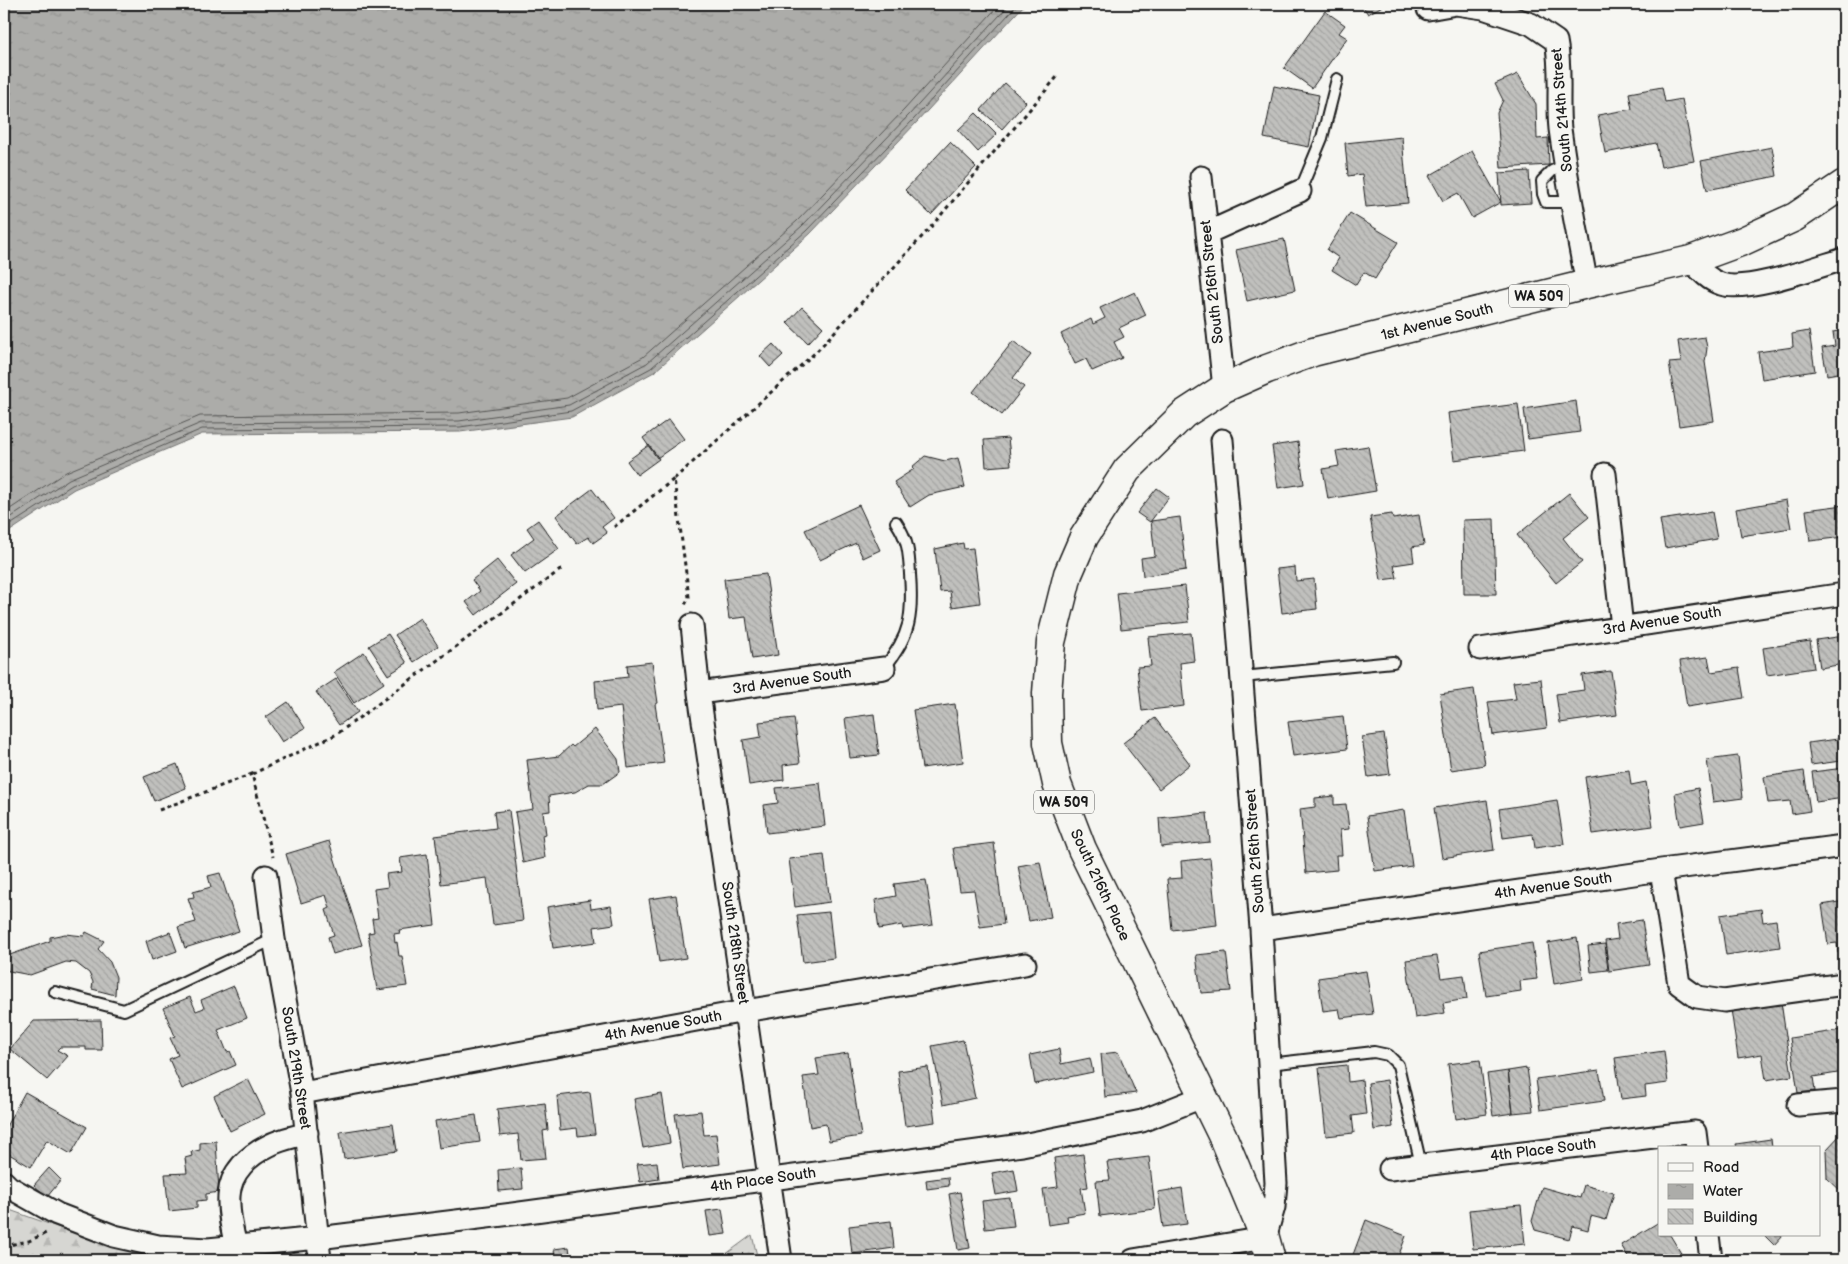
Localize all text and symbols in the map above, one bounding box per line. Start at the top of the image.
street label: South 214th Street [1547,47,1577,173]
street label: South 216th Street [1196,219,1228,345]
road number: WA 509 [1509,284,1569,308]
street label: 1st Avenue South [1379,299,1495,345]
street label: 3rd Avenue South [1601,602,1723,640]
street label: 3rd Avenue South [731,663,853,699]
street label: South 216th Street [1241,788,1269,914]
road number: WA 509 [1034,790,1094,814]
street label: South 216th Place [1066,826,1134,944]
street label: 4th Avenue South [1493,868,1613,904]
street label: South 218th Street [717,880,753,1006]
street label: South 219th Street [277,1005,315,1131]
street label: 4th Avenue South [603,1006,723,1046]
street label: 4th Place South [1489,1134,1597,1166]
legend [1658,1146,1820,1236]
text: Road [1703,1158,1739,1177]
street label: 4th Place South [709,1163,817,1197]
text: Water [1703,1182,1743,1201]
text: Building [1703,1208,1758,1227]

